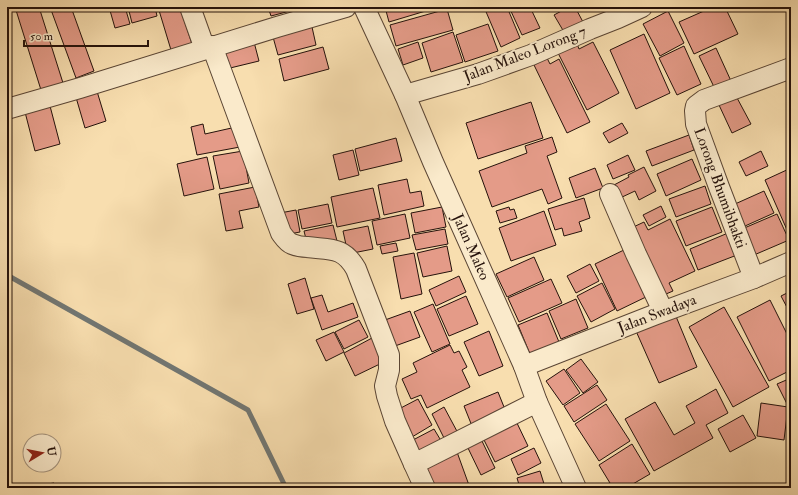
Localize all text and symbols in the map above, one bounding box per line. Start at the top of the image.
scale bar [24,22,148,48]
street label: Jalan Maleo Lorong 7 [460,22,590,87]
text: 50 m [30,29,54,44]
street label: Lorong Bhumibhakti [689,125,751,251]
street label: Jalan Maleo [447,210,494,284]
street label: Jalan Swadaya [614,290,700,339]
north arrow [22,433,62,473]
text: U [44,446,59,458]

